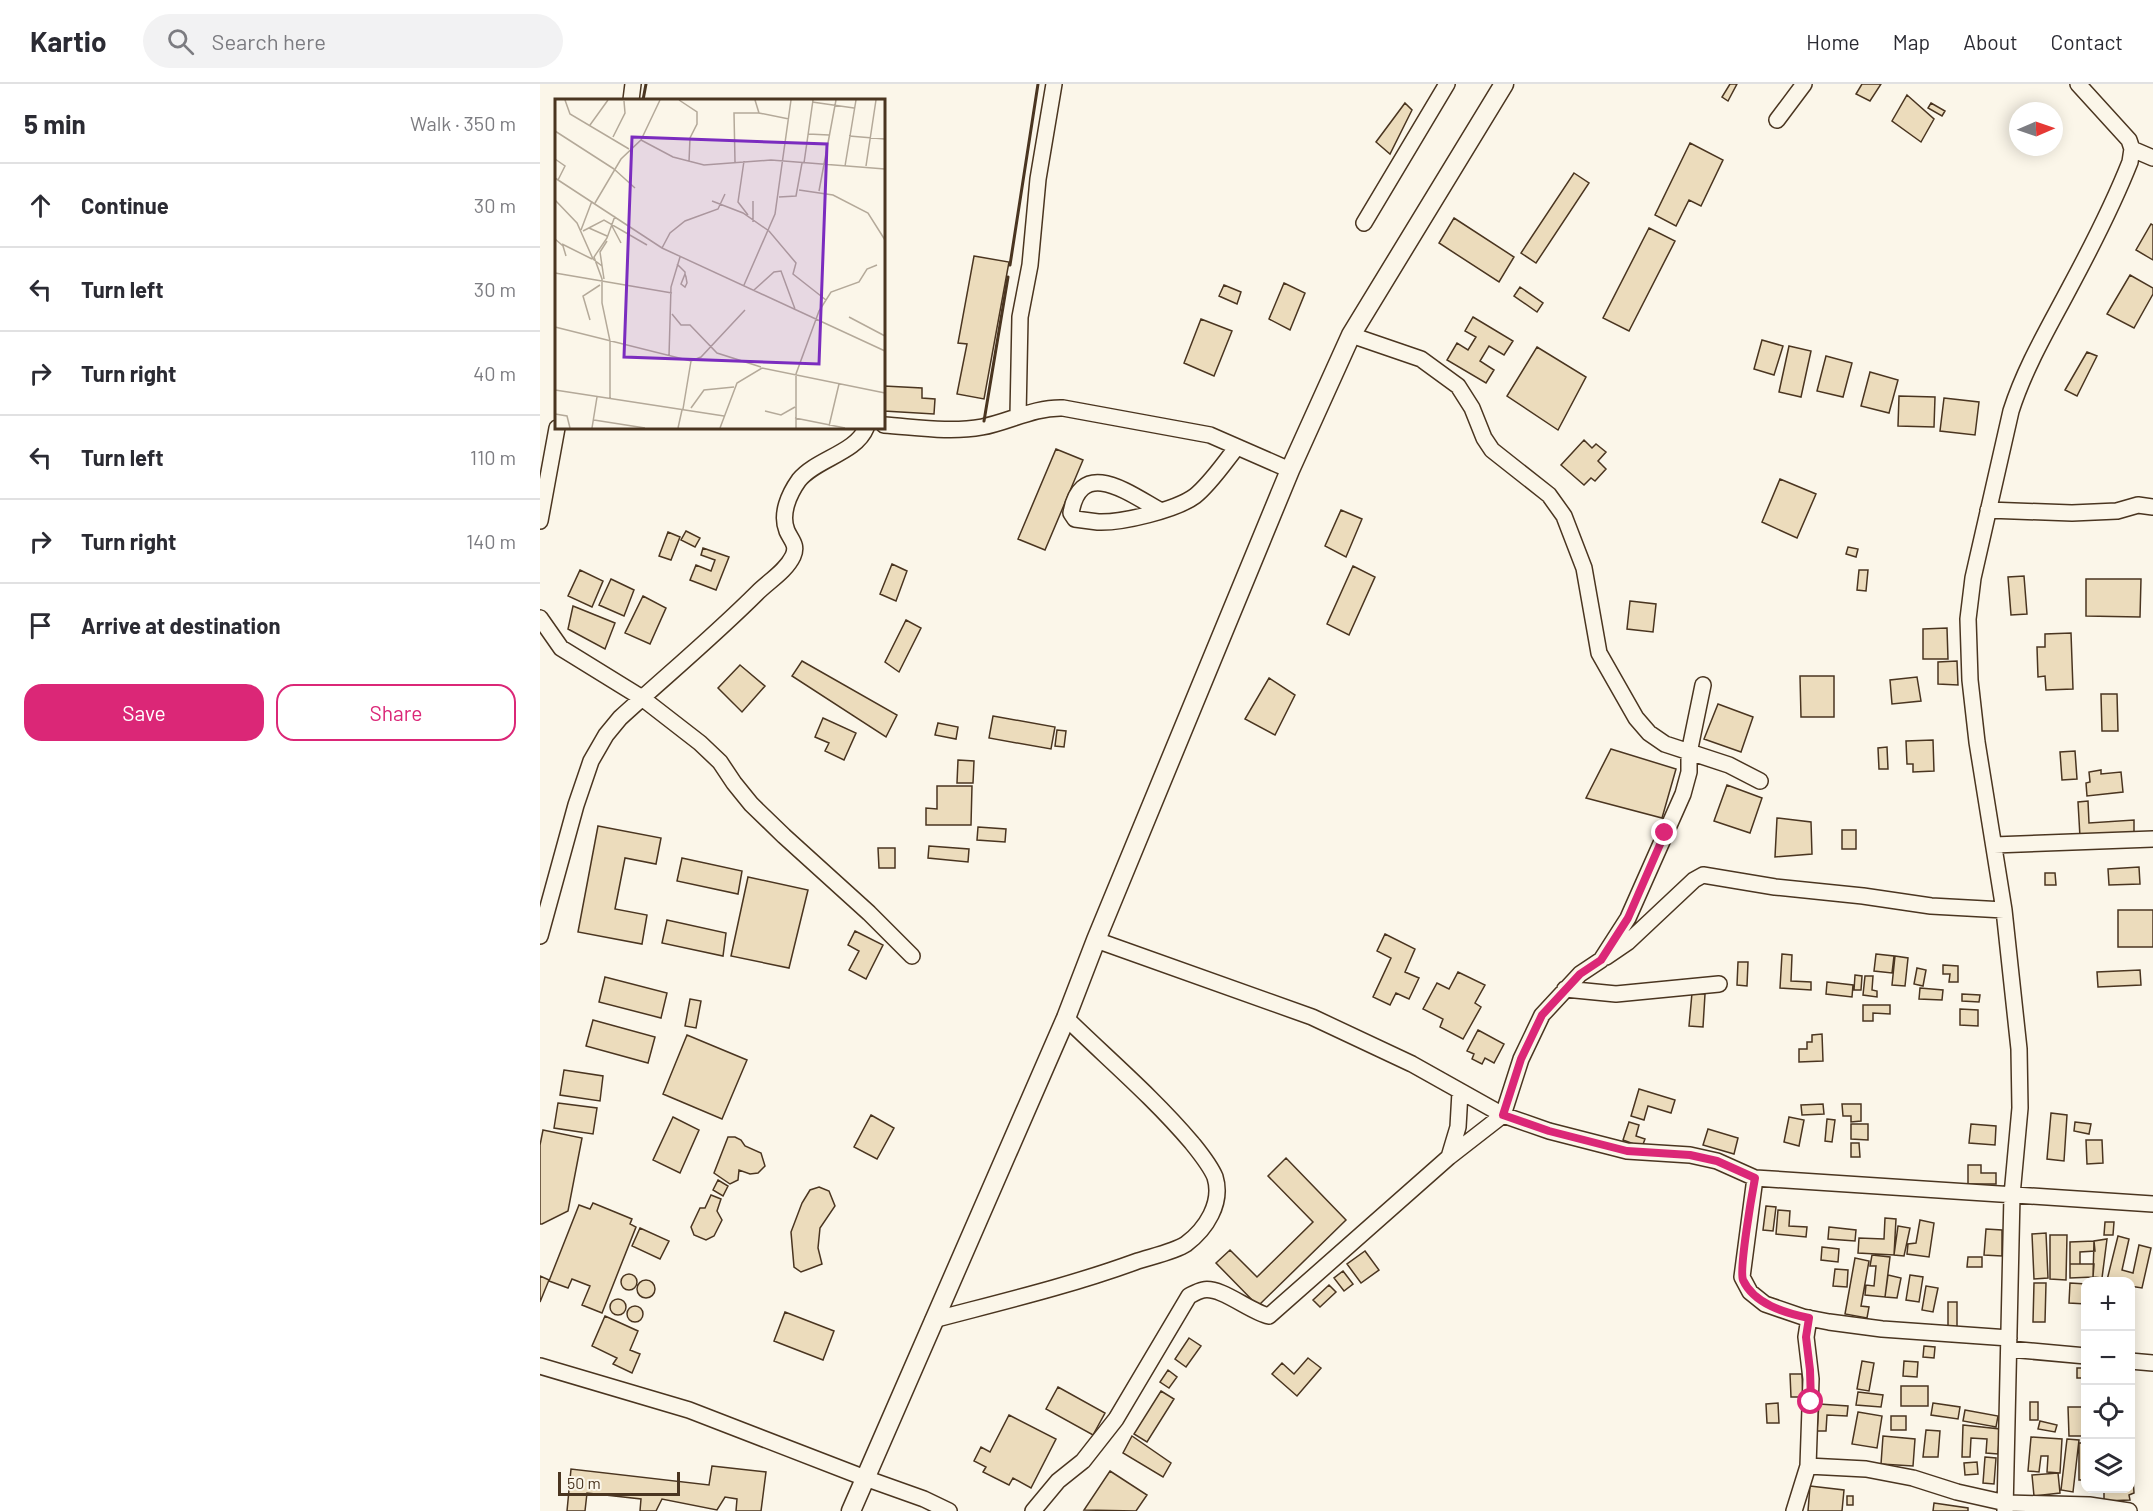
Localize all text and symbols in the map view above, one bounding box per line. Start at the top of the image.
search box [143,14,563,68]
text: Kartio [30,24,107,58]
icon: search [164,25,197,58]
text: Search here [212,28,326,54]
text: Home [1806,29,1860,54]
text: Map [1893,29,1930,54]
text: About [1963,29,2018,54]
text: Contact [2051,29,2123,54]
inset map [555,99,885,429]
north arrow [2009,102,2063,156]
text: 5 min [24,108,86,139]
text: Walk · 350 m [410,111,516,135]
icon: ahead [24,189,57,222]
text: Continue [81,192,169,218]
text: 30 m [474,193,516,217]
icon: left [24,273,57,306]
text: Turn left [81,276,164,302]
text: 30 m [474,277,516,301]
icon: right [24,357,57,390]
text: Turn right [81,360,176,386]
text: 40 m [473,361,516,385]
icon: left [24,441,57,474]
text: Turn left [81,444,164,470]
text: 110 m [470,445,516,469]
icon: right [24,525,57,558]
text: Turn right [81,528,176,554]
text: 140 m [466,529,516,553]
icon: arrive [24,609,57,642]
text: Arrive at destination [81,612,280,638]
button: Save [24,684,264,741]
button: Share [276,684,516,741]
route end [1651,819,1677,845]
map controls [2081,1277,2135,1493]
button: + [2081,1277,2135,1331]
button: − [2081,1331,2135,1385]
button: locate [2081,1385,2135,1439]
route start [1797,1388,1823,1414]
button: layers [2081,1439,2135,1493]
scale bar [558,1469,680,1496]
text: 50 m [567,1473,601,1492]

